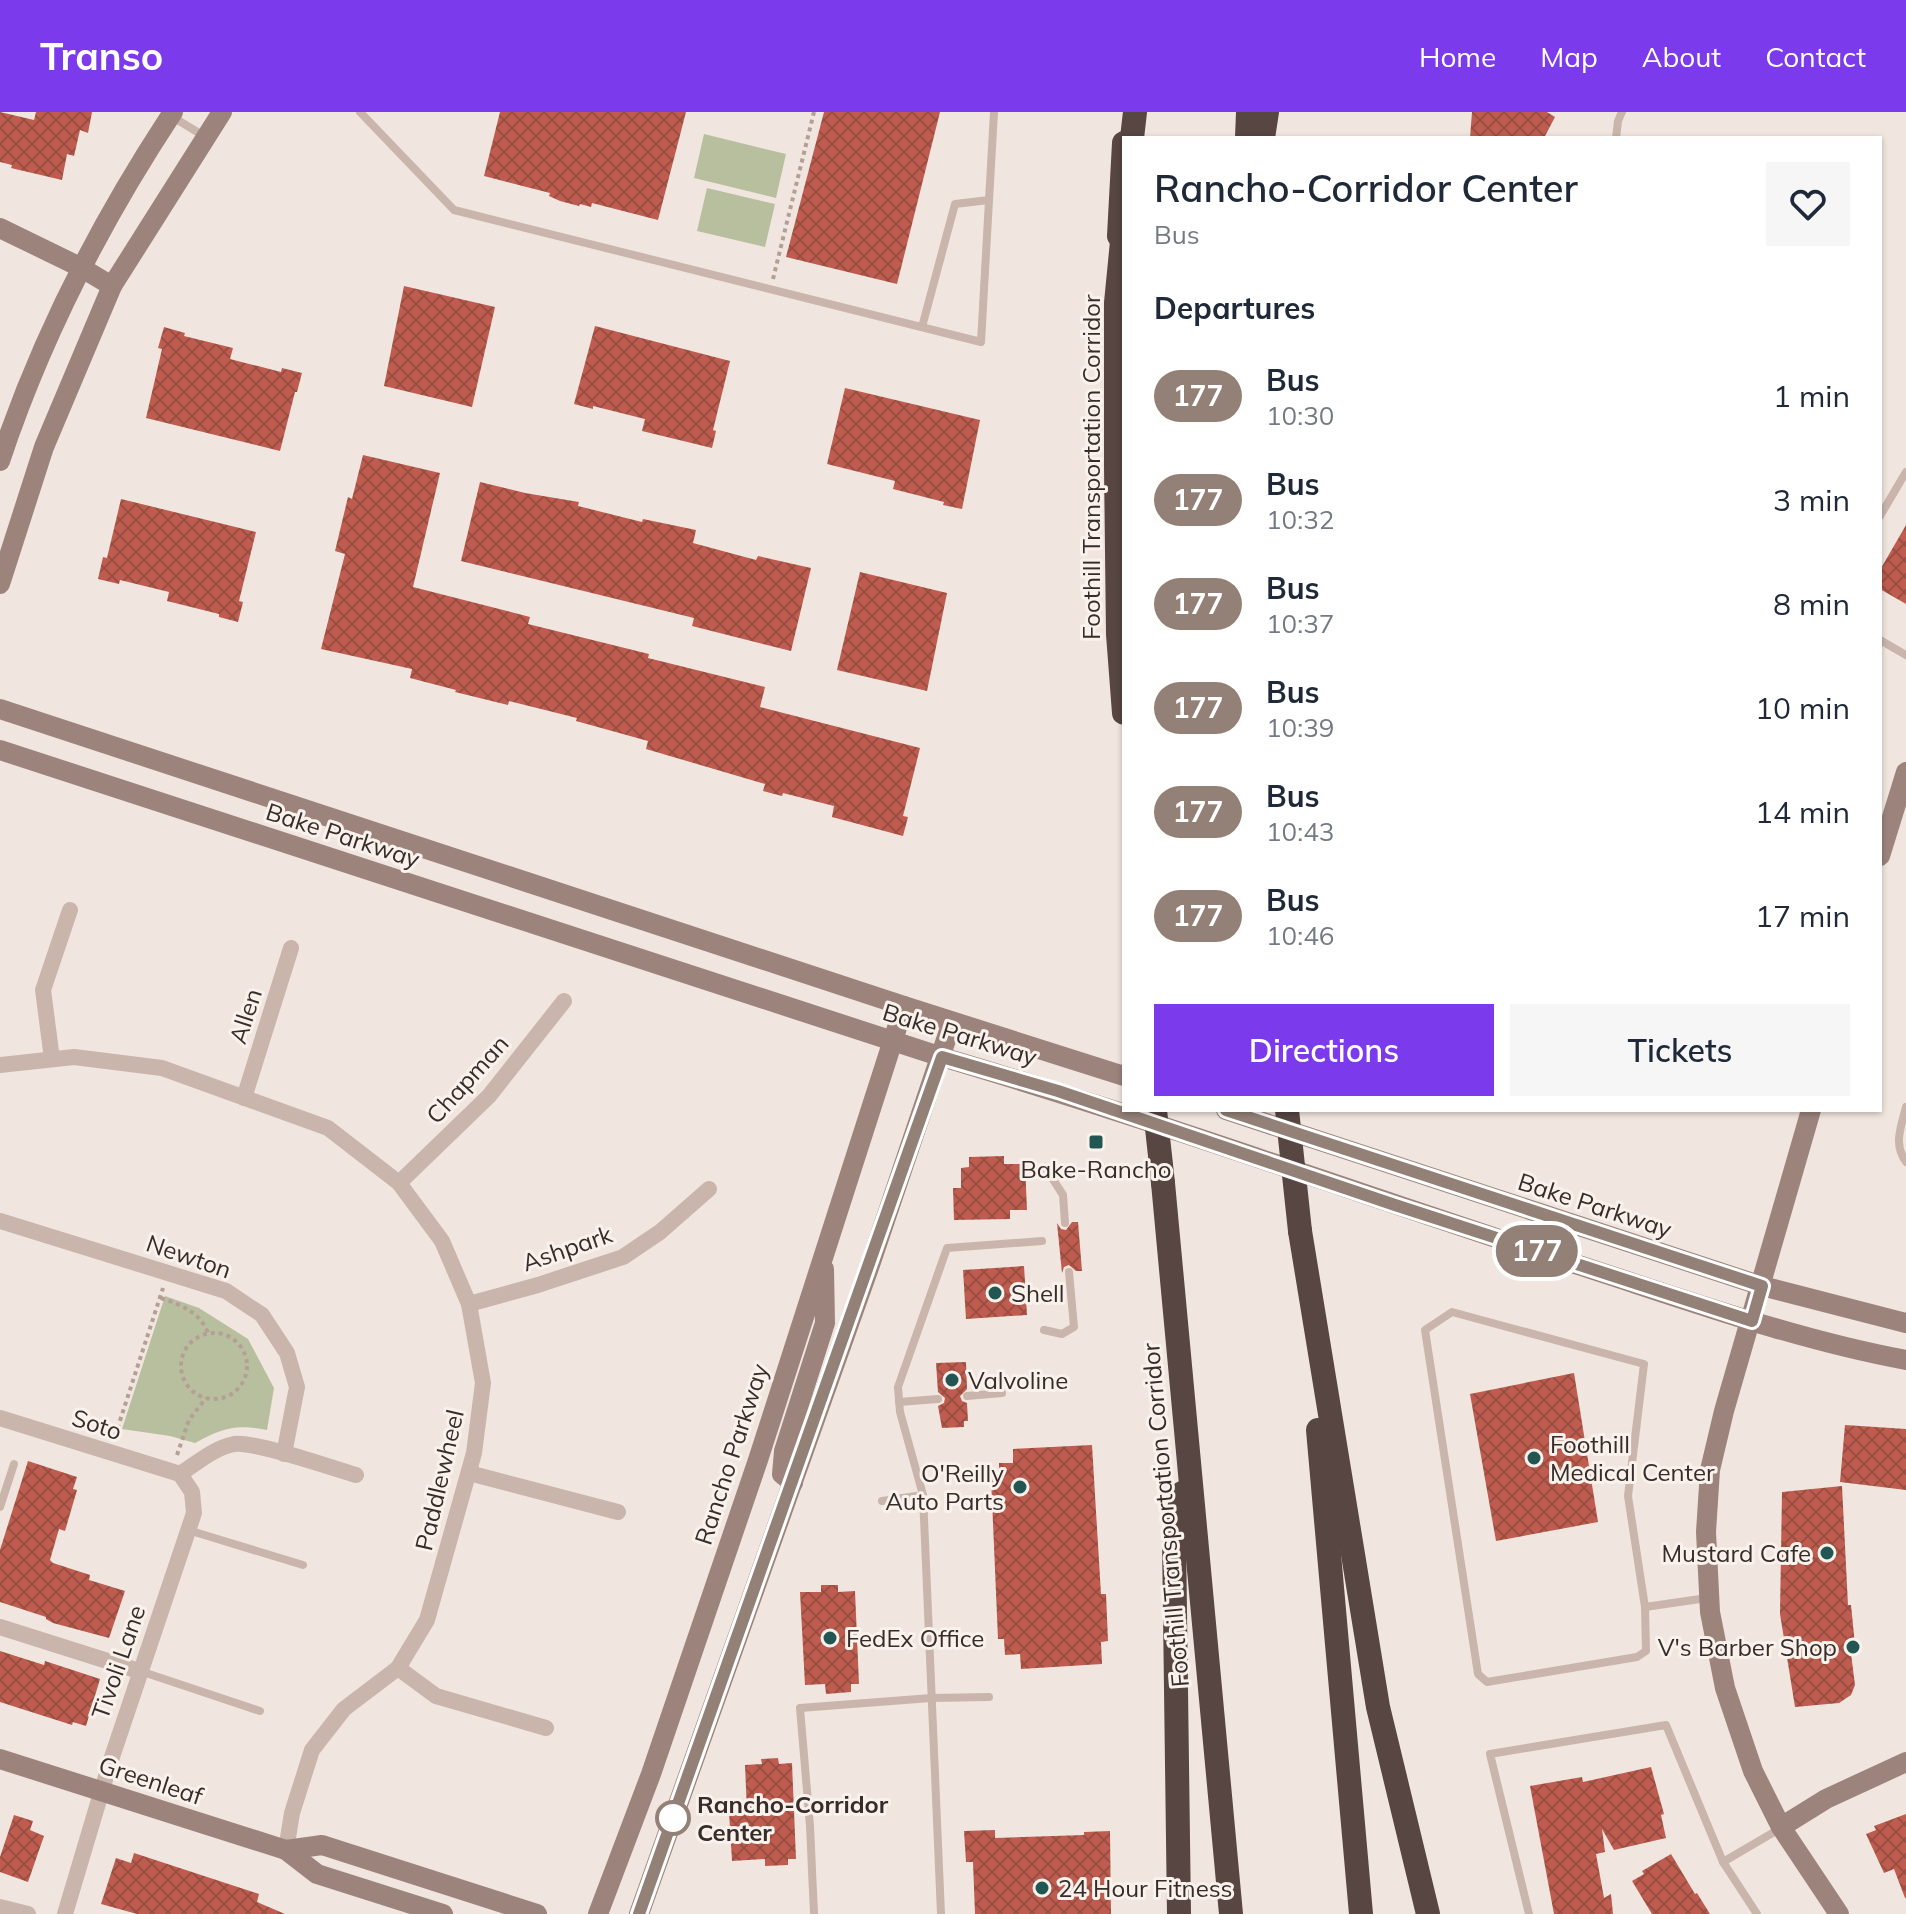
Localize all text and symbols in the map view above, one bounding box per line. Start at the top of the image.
text: Transo [40,32,163,80]
text: Home [1419,39,1496,74]
text: Map [1540,39,1598,74]
text: About [1642,39,1721,74]
text: Contact [1765,39,1866,74]
button: heart [1766,162,1850,246]
text: Rancho-Corridor Center [1154,164,1578,212]
text: Bus [1154,218,1200,251]
text: Departures [1154,289,1315,327]
street label: Foothill Transportation Corridor [1076,294,1106,640]
text: Bus [1266,361,1320,399]
text: 1 min [1773,377,1850,415]
text: 177 [1173,378,1223,413]
text: 10:30 [1266,399,1334,432]
text: Bus [1266,465,1320,503]
text: 3 min [1773,481,1850,519]
text: 177 [1173,482,1223,517]
text: 10:32 [1266,503,1334,536]
text: Bus [1266,569,1320,607]
text: 8 min [1773,585,1850,623]
text: 177 [1173,586,1223,621]
text: 10:37 [1266,607,1334,640]
text: Bus [1266,673,1320,711]
text: 10 min [1755,689,1850,727]
text: 177 [1173,690,1223,725]
text: 10:39 [1266,711,1334,744]
text: Bus [1266,777,1320,815]
text: 14 min [1755,793,1850,831]
text: 177 [1173,794,1223,829]
street label: Bake Parkway [262,796,424,874]
text: 10:43 [1266,815,1334,848]
text: Bus [1266,881,1320,919]
text: 17 min [1755,897,1850,935]
text: 177 [1173,898,1223,933]
text: 10:46 [1266,919,1334,952]
street label: Allen [222,985,268,1047]
street label: Bake Parkway [879,996,1041,1072]
button: Directions [1154,1004,1494,1096]
button: Tickets [1510,1004,1850,1096]
street label: Chapman [419,1029,515,1129]
marker: Bake-Rancho [1087,1133,1105,1151]
place label: Bake-Rancho [1020,1154,1172,1184]
street label: Bake Parkway [1514,1166,1676,1244]
street label: Ashpark [518,1218,617,1277]
line badge: 177 [1491,1225,1583,1277]
street label: Newton [143,1227,235,1285]
text: 177 [1512,1233,1562,1268]
place label: Shell [1011,1278,1065,1308]
marker: Shell [986,1284,1004,1302]
street label: Foothill Transportation Corridor [1135,1341,1195,1688]
street label: Rancho Parkway [688,1359,774,1548]
place label: Valvoline [968,1365,1068,1395]
marker: Valvoline [943,1371,961,1389]
street label: Soto [68,1402,126,1446]
street label: Paddlewheel [408,1407,470,1553]
place label: Foothill Medical Center [1550,1429,1715,1487]
marker: Foothill Medical Center [1525,1449,1543,1467]
place label: O'Reilly Auto Parts [885,1458,1004,1516]
marker: O'Reilly Auto Parts [1011,1478,1029,1496]
place label: Mustard Cafe [1662,1538,1811,1568]
marker: Mustard Cafe [1818,1544,1836,1562]
street label: Tivoli Lane [84,1601,152,1723]
place label: FedEx Office [846,1623,984,1653]
marker: FedEx Office [821,1629,839,1647]
place label: V's Barber Shop [1658,1632,1837,1662]
marker: V's Barber Shop [1844,1638,1862,1656]
street label: Greenleaf [95,1749,208,1811]
place label: Rancho-Corridor Center [697,1789,889,1847]
marker: Rancho-Corridor Center [656,1801,690,1835]
place label: 24 Hour Fitness [1058,1873,1233,1903]
marker: 24 Hour Fitness [1033,1879,1051,1897]

